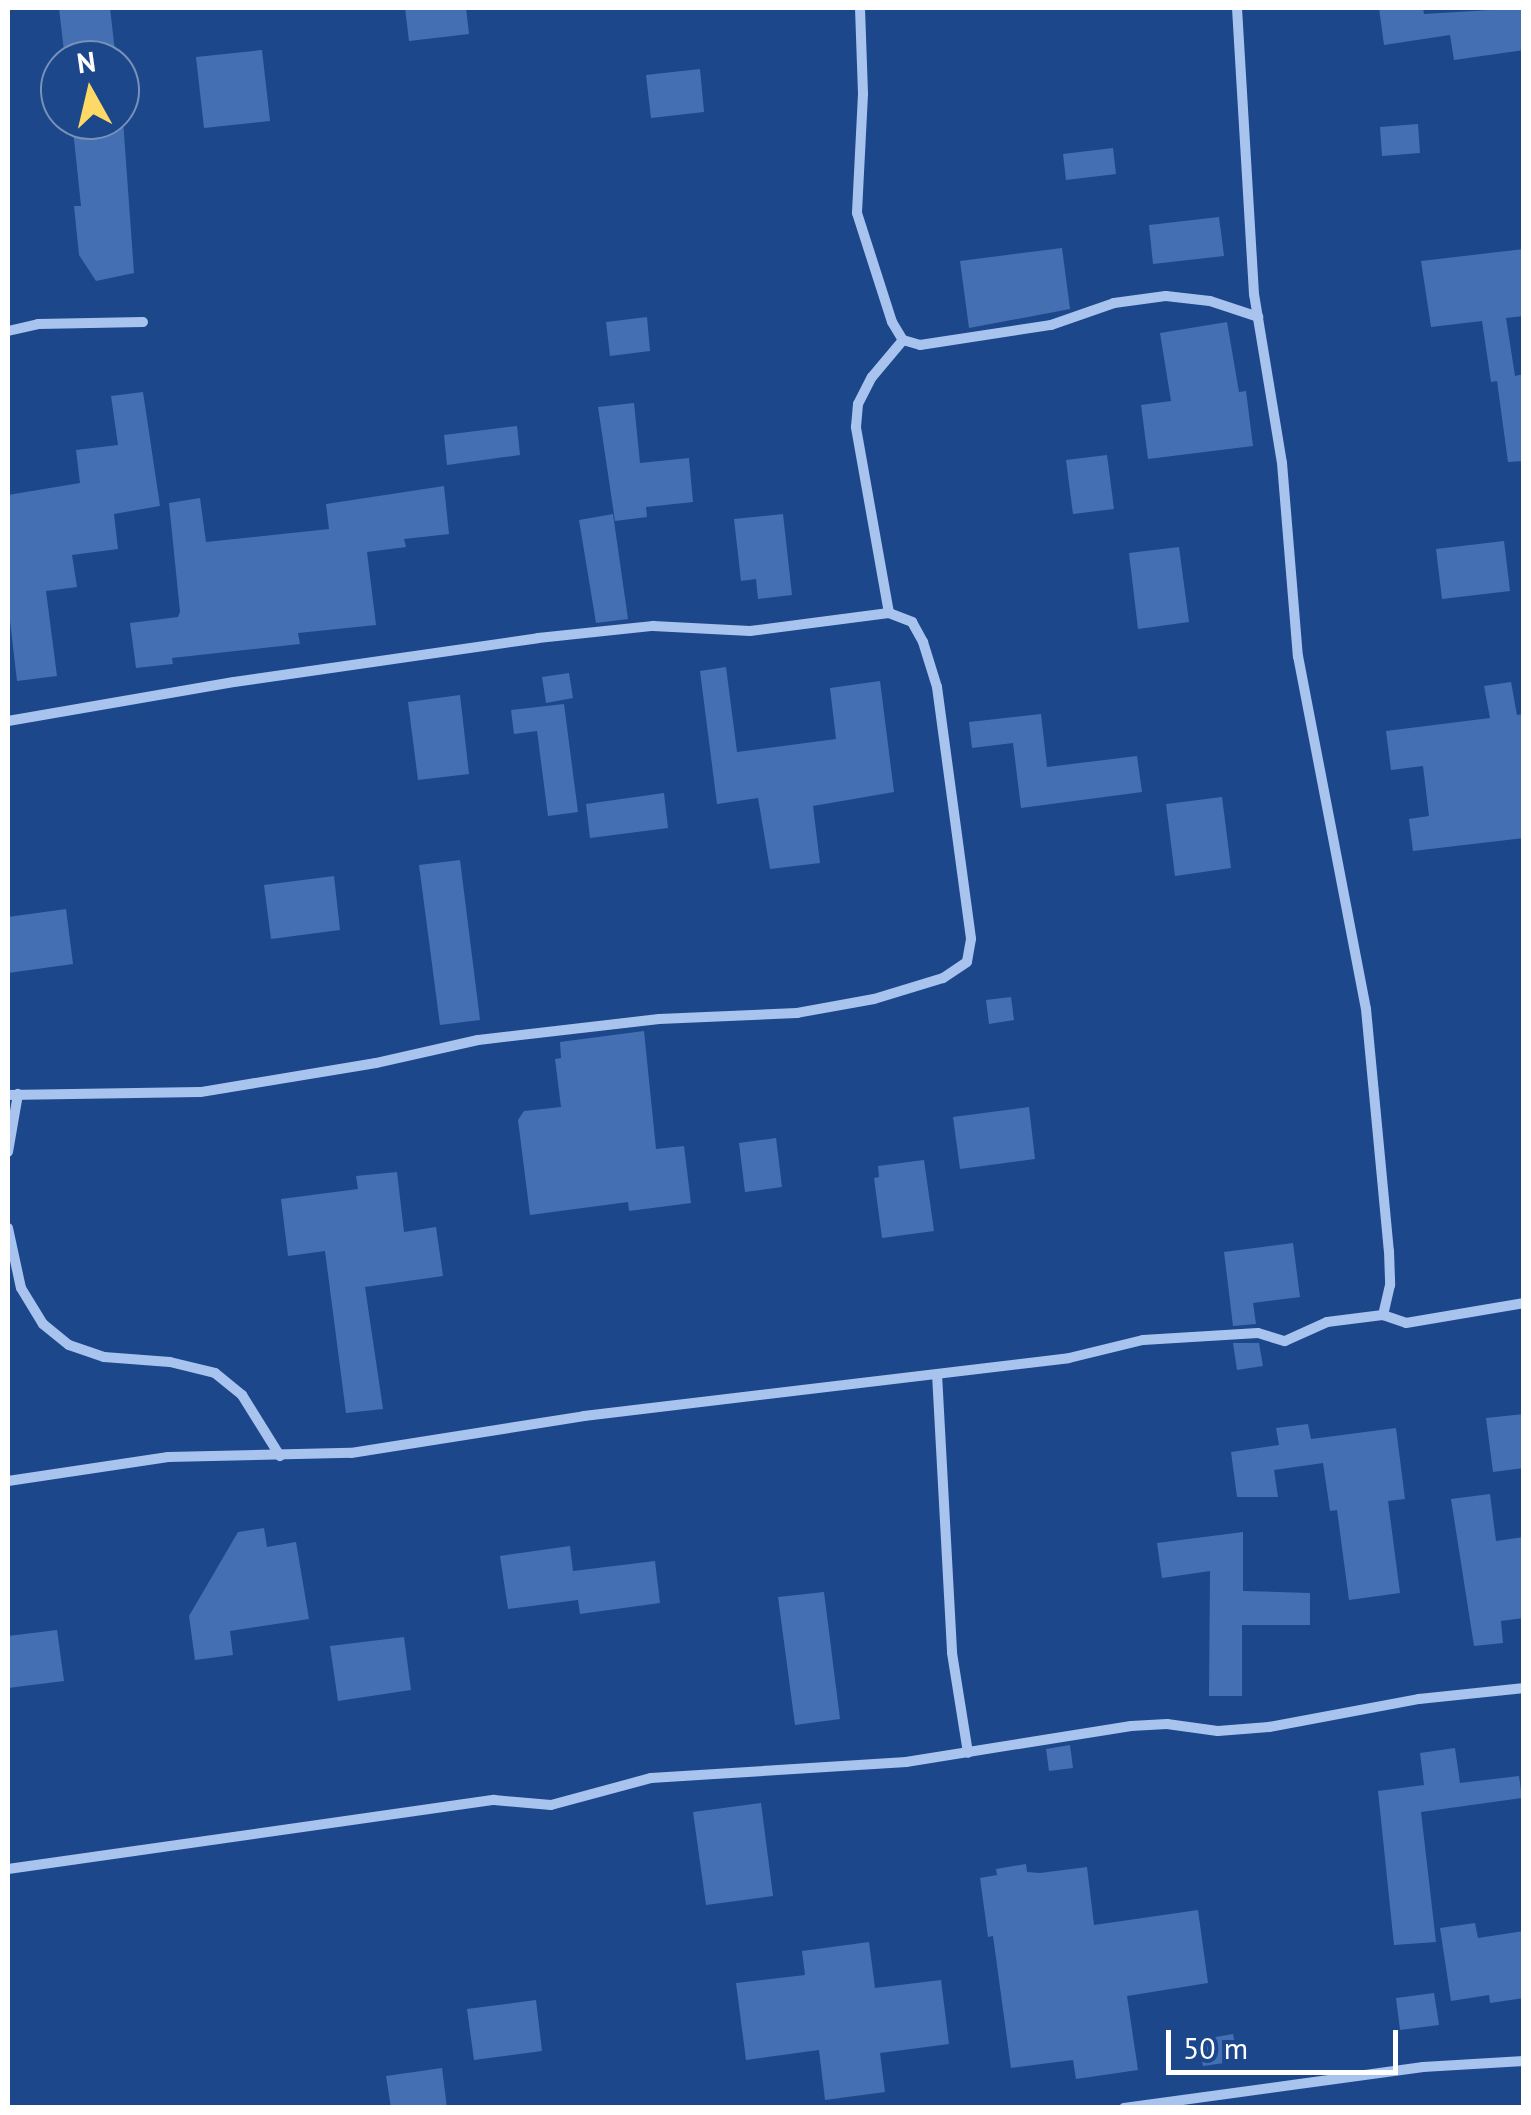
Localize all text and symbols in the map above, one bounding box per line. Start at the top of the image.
north arrow [40,40,140,140]
text: N [74,42,98,81]
scale bar [1171,2010,1404,2072]
text: 50 m [1183,2028,1248,2067]

